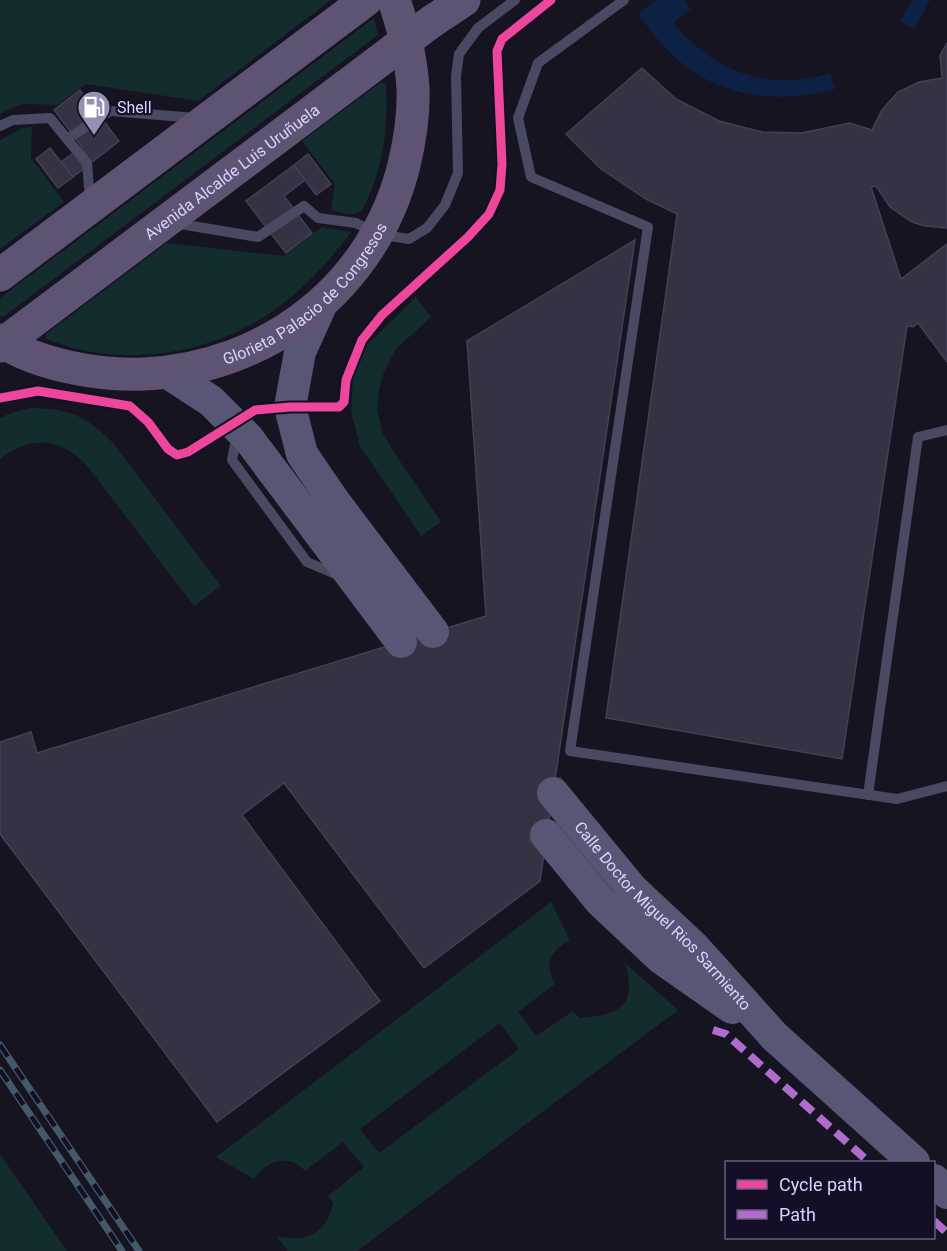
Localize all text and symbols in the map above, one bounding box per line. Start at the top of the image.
fuel station icon: Shell [76,89,112,136]
place label: Shell [117,98,152,117]
street label: Avenida Alcalde Luis Uruñuela [141,100,323,244]
street label: Glorieta Palacio de Congresos [220,219,391,369]
street label: Calle Doctor Miguel Rios Sarmiento [570,818,755,1014]
legend [725,1161,935,1239]
text: Cycle path [779,1174,863,1195]
text: Path [779,1204,816,1225]

